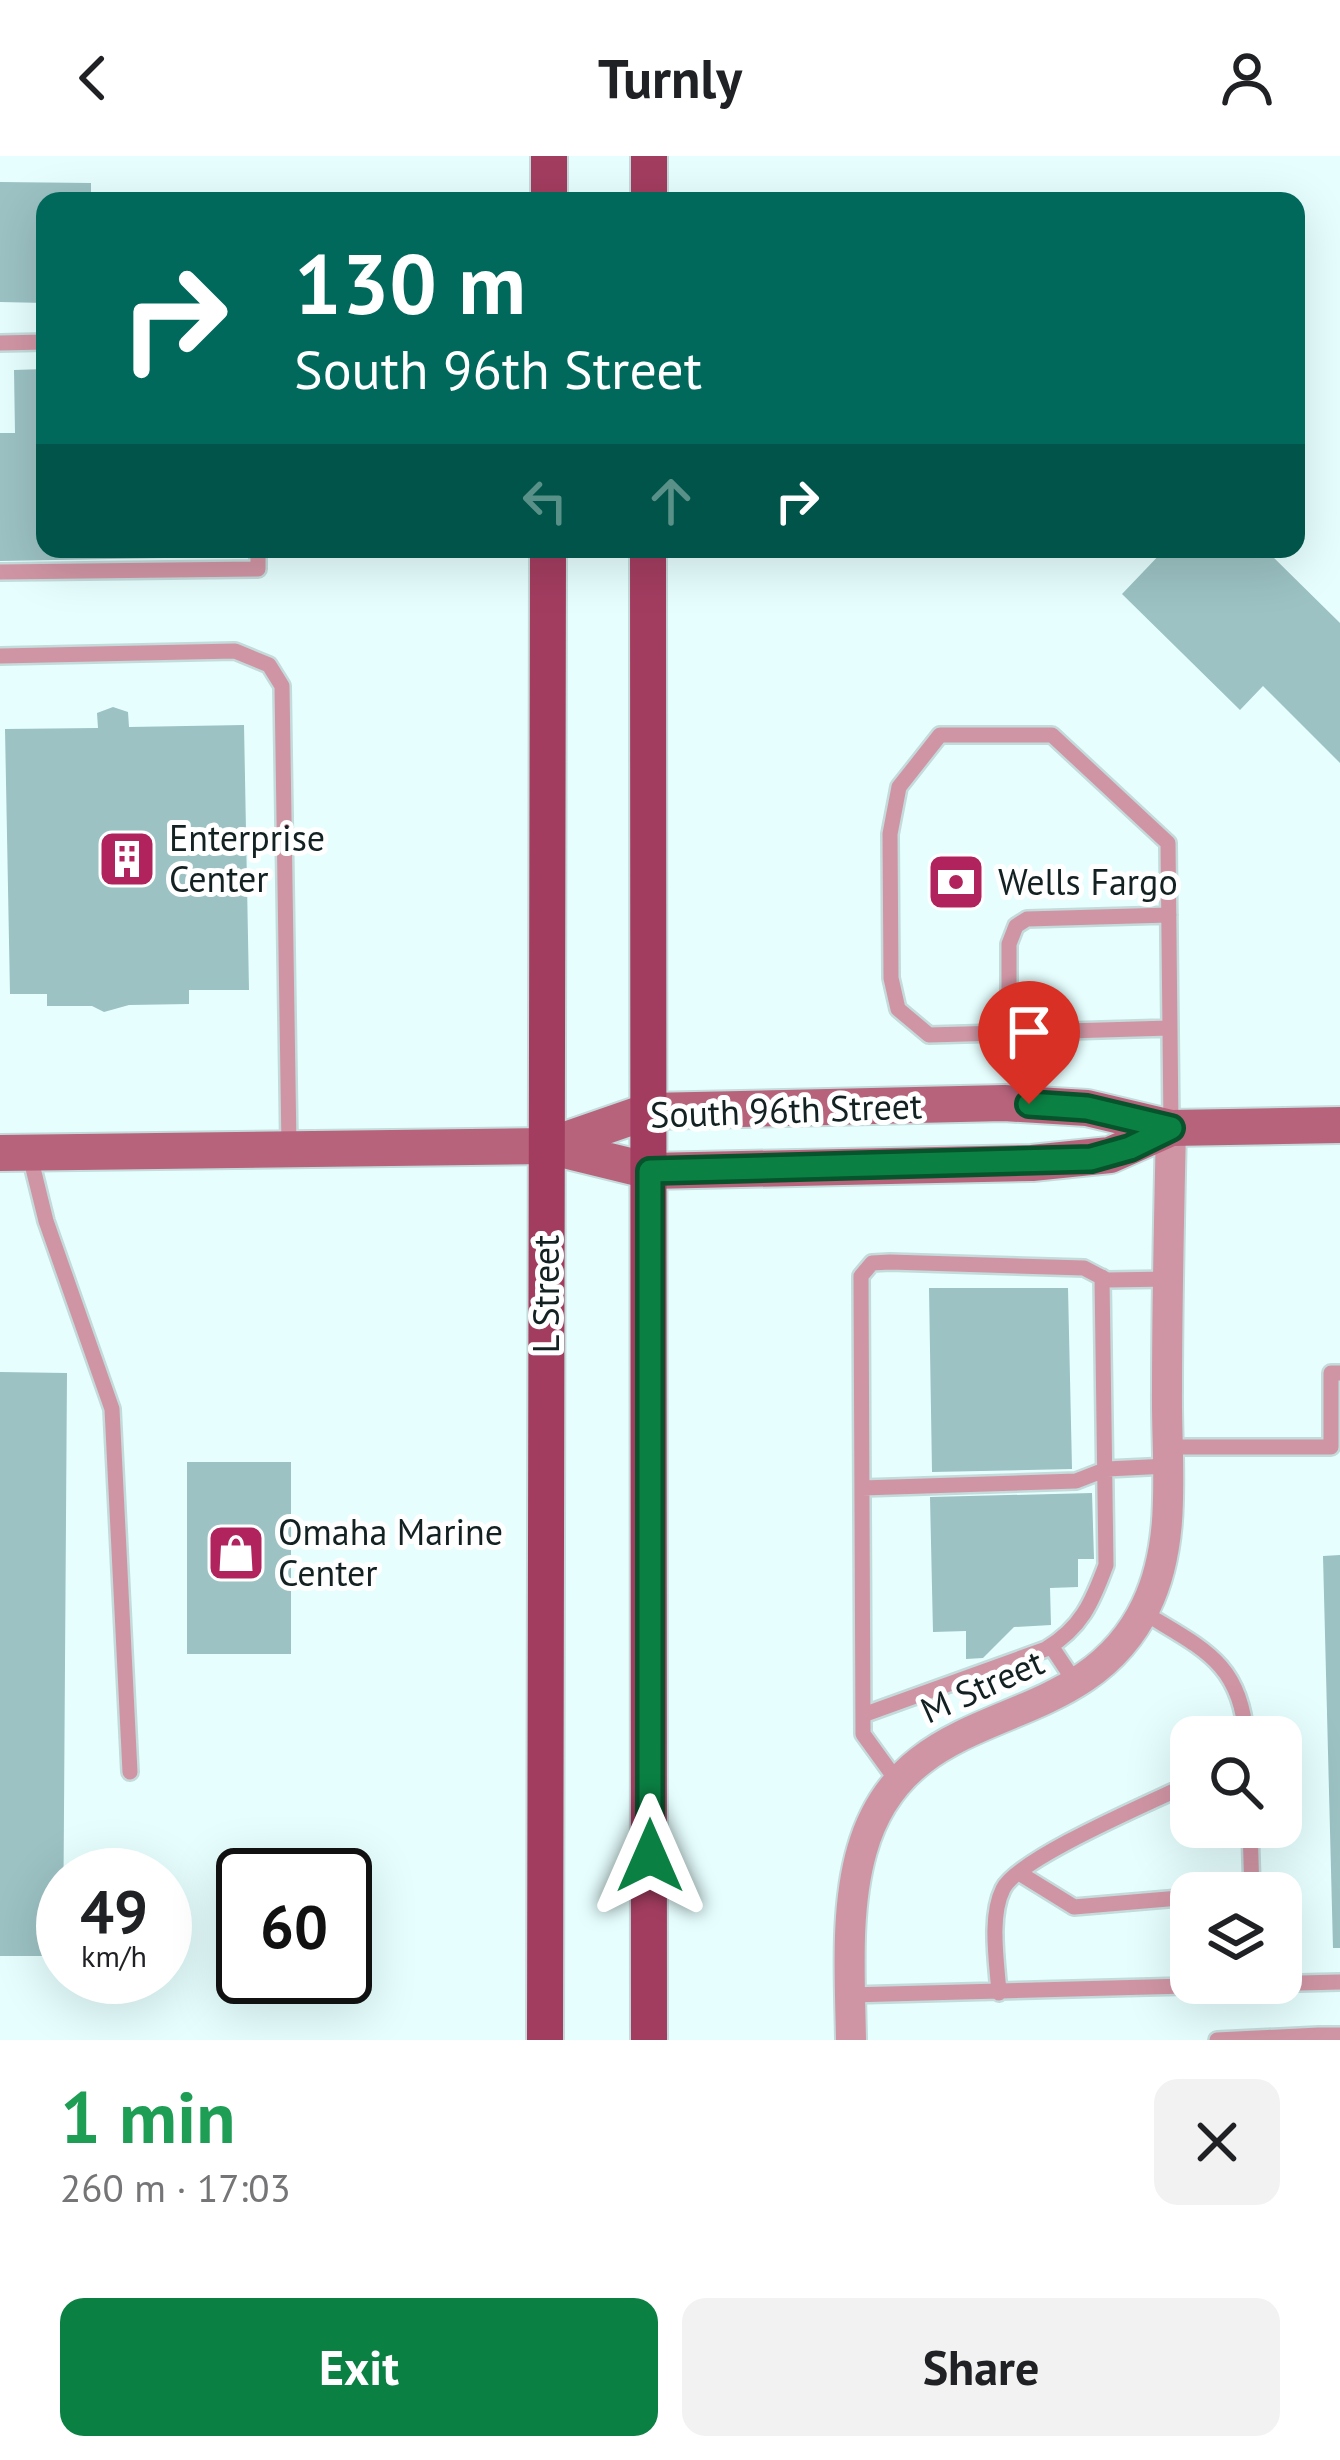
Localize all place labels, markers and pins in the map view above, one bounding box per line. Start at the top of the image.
place label: Enterprise Center [169,814,325,902]
building icon: Enterprise Center [96,828,158,890]
bank icon: Wells Fargo [925,851,987,913]
place label: Wells Fargo [998,858,1178,905]
pin [978,981,1080,1104]
place label: Omaha Marine Center [278,1508,503,1596]
shop icon: Omaha Marine Center [205,1522,267,1584]

